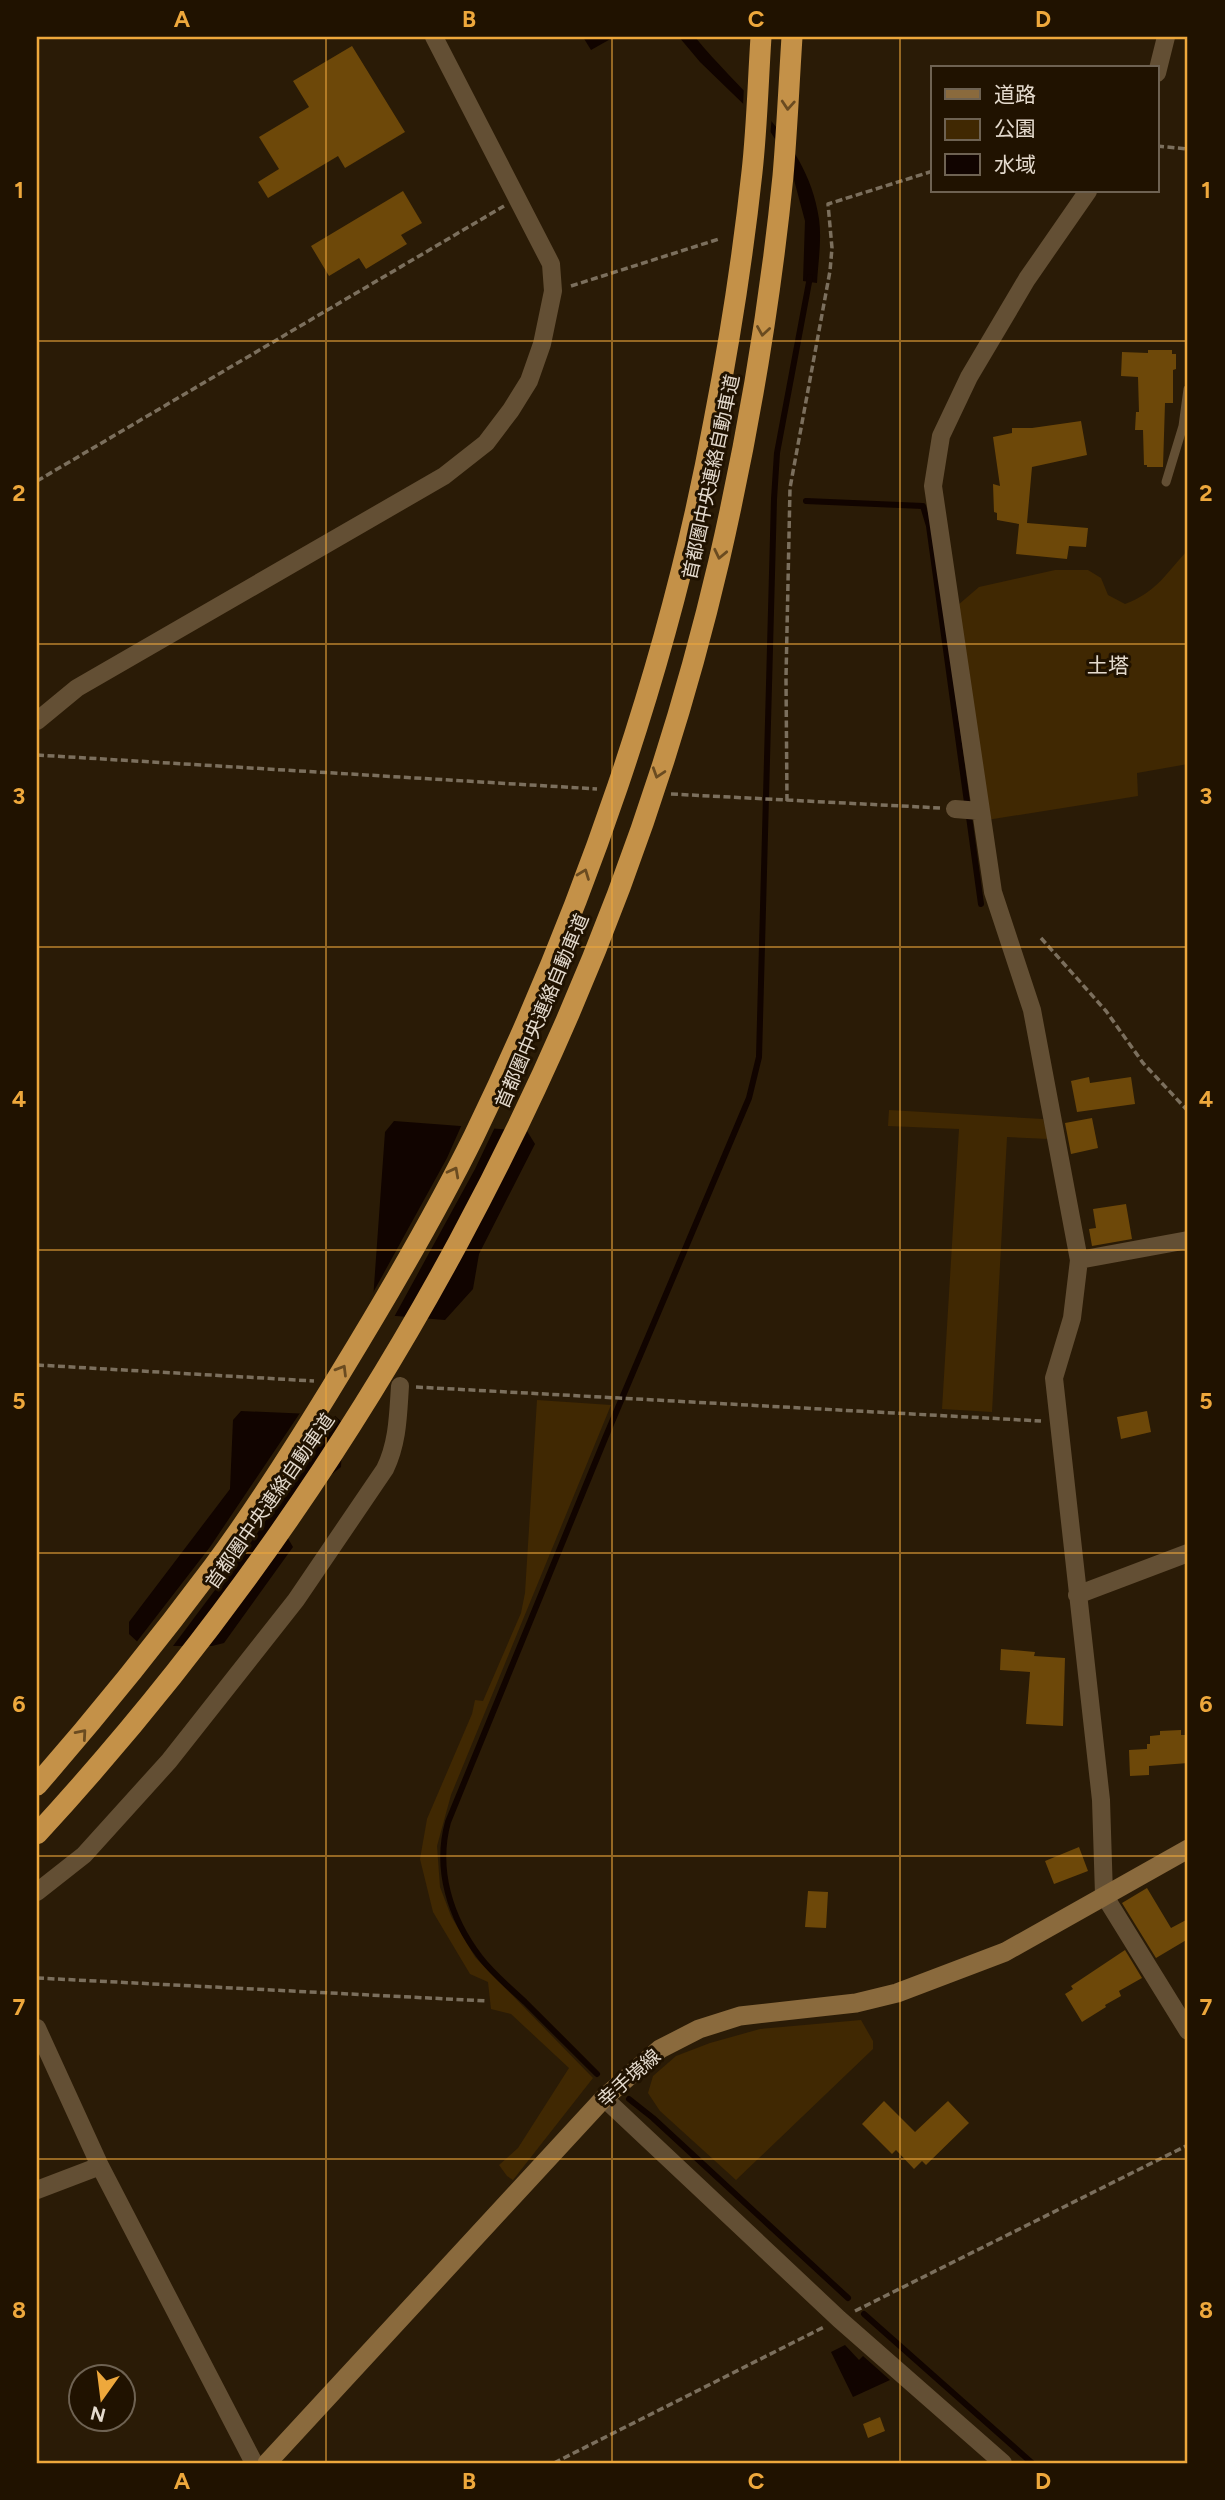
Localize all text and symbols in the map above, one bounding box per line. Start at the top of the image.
text: A [174,5,191,33]
text: B [462,5,476,33]
text: C [748,5,765,33]
text: D [1035,5,1051,33]
legend [931,66,1158,192]
text: 道路 [994,82,1036,107]
one-way arrow [780,100,795,111]
text: 公園 [994,116,1036,141]
text: 水域 [994,152,1036,177]
text: 1 [14,176,24,204]
text: 1 [1201,176,1211,204]
one-way arrow [756,325,771,337]
street label: 首都圏中央連絡自動車道 [678,372,744,582]
text: 2 [12,479,26,507]
text: 2 [1199,479,1213,507]
one-way arrow [713,548,728,560]
district label: 土塔 [1087,653,1129,678]
one-way arrow [652,766,666,779]
text: 3 [13,782,25,810]
text: 3 [1200,782,1212,810]
one-way arrow [576,869,590,881]
street label: 首都圏中央連絡自動車道 [491,910,593,1112]
text: 4 [12,1085,26,1113]
text: 4 [1199,1085,1213,1113]
one-way arrow [446,1167,459,1179]
one-way arrow [334,1365,347,1378]
text: 5 [12,1387,26,1415]
text: 5 [1199,1387,1213,1415]
street label: 首都圏中央連絡自動車道 [201,1409,339,1593]
text: 6 [12,1690,26,1718]
text: 6 [1199,1690,1213,1718]
one-way arrow [73,1729,86,1742]
text: 7 [13,1993,26,2021]
text: 7 [1200,1993,1213,2021]
street label: 幸手境線 [593,2044,665,2112]
text: 8 [12,2296,26,2324]
text: 8 [1199,2296,1213,2324]
north arrow [66,2364,136,2434]
text: N [88,2401,108,2427]
text: A [174,2467,191,2495]
text: B [462,2467,476,2495]
text: C [748,2467,765,2495]
text: D [1035,2467,1051,2495]

